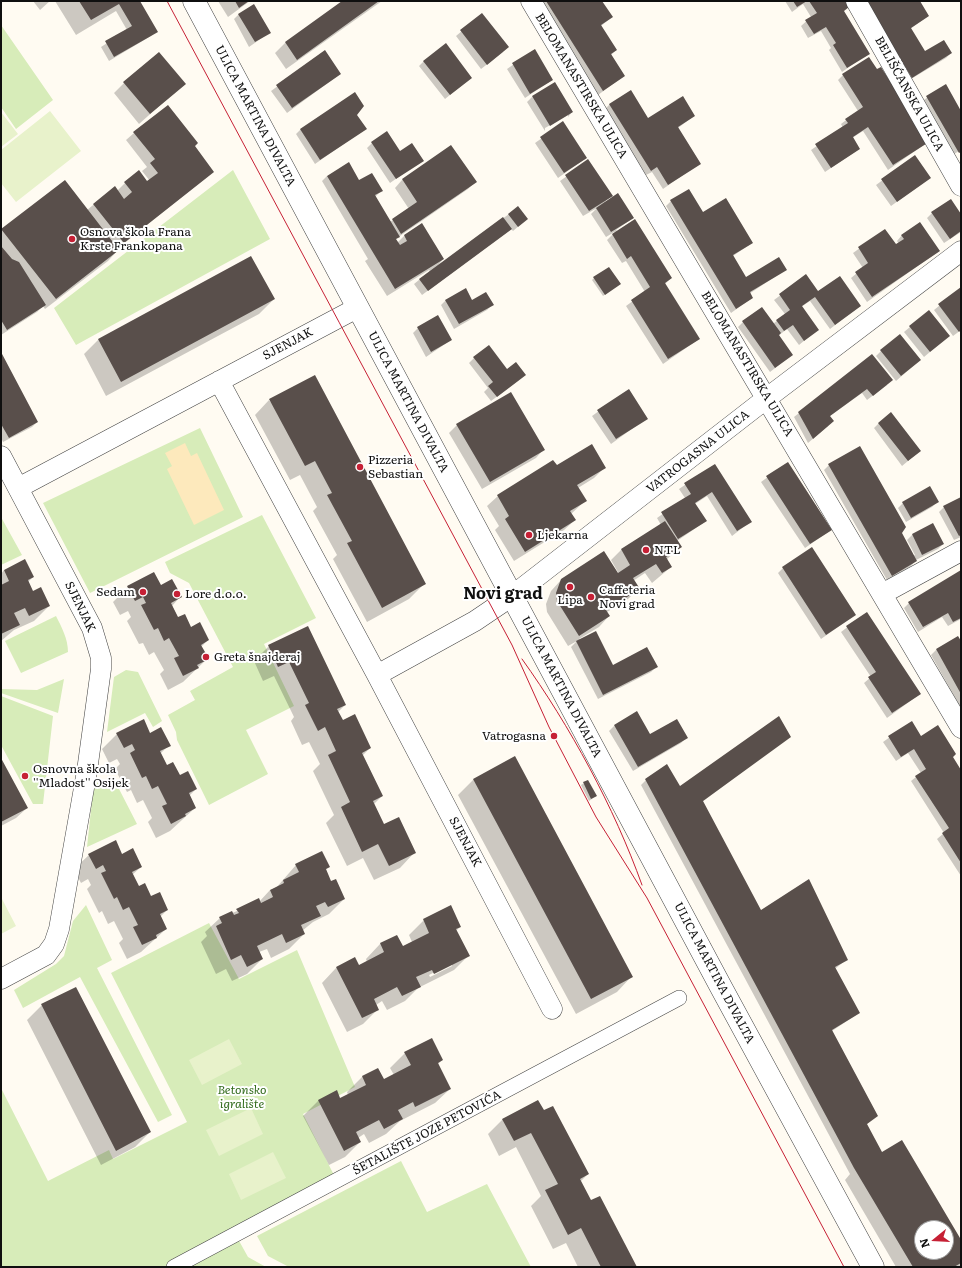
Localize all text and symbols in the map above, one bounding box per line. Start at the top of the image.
street label: BELOMANASTIRSKA ULICA [532,11,630,161]
street label: BELIŠĆANSKA ULICA [871,34,947,154]
street label: ULICA MARTINA DIVALTA [212,43,298,189]
place label: Osnova škola Frana Krste Frankopana [80,225,191,253]
marker: Osnova škola Frana Krste Frankopana [67,234,77,244]
street label: BELOMANASTIRSKA ULICA [698,289,796,439]
street label: SJENJAK [260,325,316,363]
street label: ULICA MARTINA DIVALTA [365,329,451,475]
street label: VATROGASNA ULICA [644,407,752,497]
place label: Pizzeria Sebastian [368,453,423,481]
marker: Pizzeria Sebastian [355,462,365,472]
place label: Ljekarna [537,528,588,542]
marker: Ljekarna [524,530,534,540]
place label: NTL [654,543,681,557]
marker: NTL [641,545,651,555]
street label: SJENJAK [62,579,98,635]
marker: Lipa [565,582,575,592]
place label: Caffeteria Novi grad [599,583,655,611]
district label: Novi grad [463,584,543,604]
place label: Sedam [96,585,135,599]
marker: Sedam [138,587,148,597]
place label: Lore d.o.o. [185,587,247,601]
marker: Lore d.o.o. [172,589,182,599]
marker: Caffeteria Novi grad [586,592,596,602]
place label: Lipa [557,593,583,607]
street label: ULICA MARTINA DIVALTA [518,614,604,760]
place label: Greta šnajderaj [214,650,301,664]
marker: Greta šnajderaj [201,652,211,662]
place label: Vatrogasna [482,729,546,743]
marker: Vatrogasna [549,731,559,741]
place label: Osnovna škola ''Mladost'' Osijek [33,762,129,790]
marker: Osnovna škola ''Mladost'' Osijek [20,771,30,781]
street label: SJENJAK [446,814,484,870]
street label: ULICA MARTINA DIVALTA [671,900,757,1046]
park label: Betonsko igralište [217,1083,267,1111]
street label: ŠETALIŠTE JOZE PETOVIĆA [351,1088,503,1178]
north arrow [914,1220,954,1260]
text: N [915,1237,933,1250]

